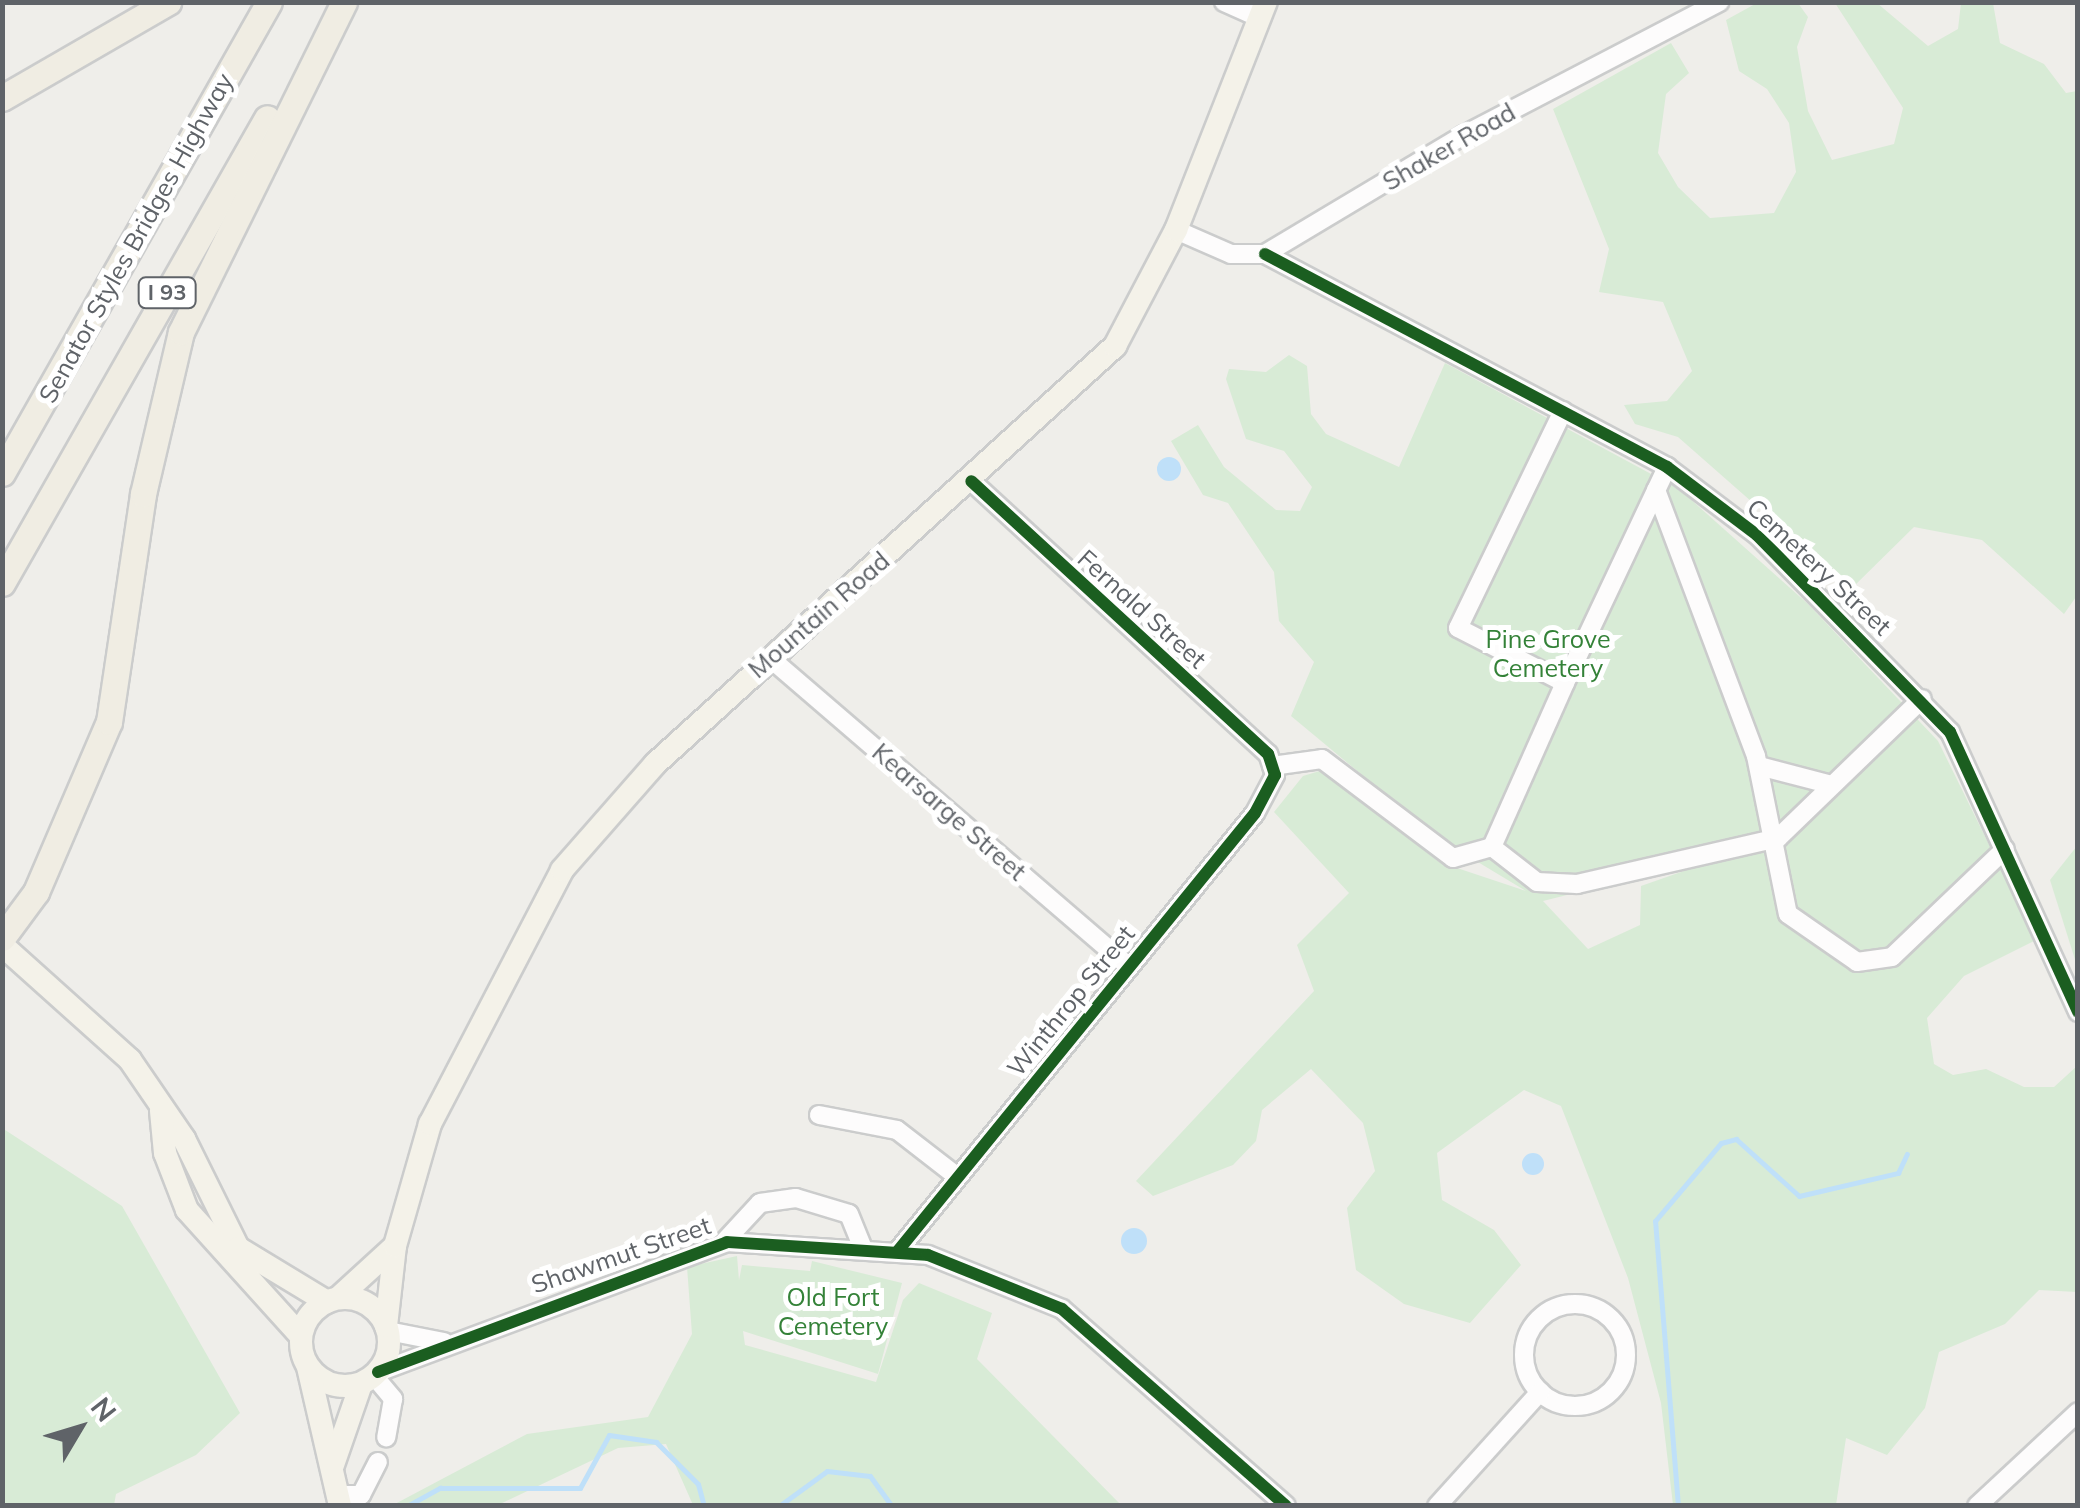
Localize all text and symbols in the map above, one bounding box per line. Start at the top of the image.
street label: Senator Styles Bridges Highway [33,68,239,408]
street label: Shaker Road [1377,97,1521,197]
road number: I 93 [137,276,197,310]
street label: Cemetery Street [1741,492,1897,642]
street label: Fernald Street [1072,543,1212,675]
street label: Mountain Road [742,546,896,684]
park label: Pine Grove Cemetery [1486,625,1610,684]
street label: Kearsarge Street [866,737,1032,887]
street label: Winthrop Street [1001,919,1141,1083]
street label: Shawmut Street [527,1210,715,1300]
park label: Old Fort Cemetery [778,1283,888,1342]
north arrow [30,1378,130,1478]
text: N [84,1390,124,1428]

